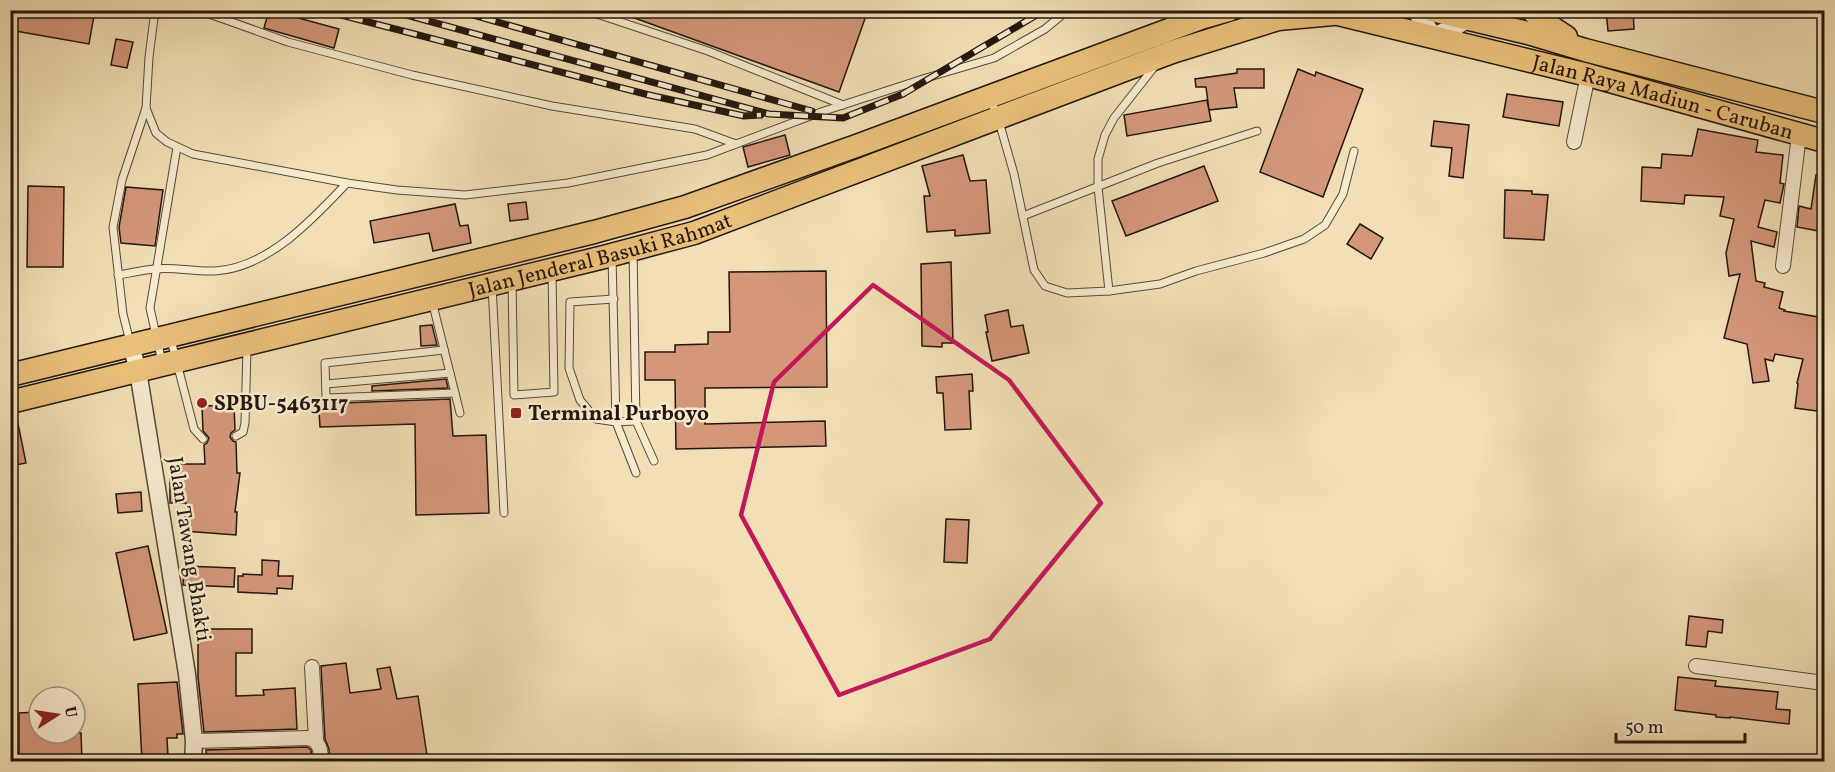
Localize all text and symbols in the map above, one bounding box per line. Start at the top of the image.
street label: Jalan Raya Madiun - Caruban [1529,49,1797,148]
street label: Jalan Jenderal Basuki Rahmat [466,207,736,306]
place label: SPBU-5463117 [214,390,348,419]
marker: SPBU-5463117 [195,396,209,410]
place label: Terminal Purboyo [528,400,709,429]
marker: Terminal Purboyo [509,406,523,420]
street label: Jalan Tawang Bhakti [160,455,217,644]
north arrow [27,685,87,745]
text: U [58,705,82,720]
scale bar [1616,706,1745,744]
text: 50 m [1625,716,1664,741]

